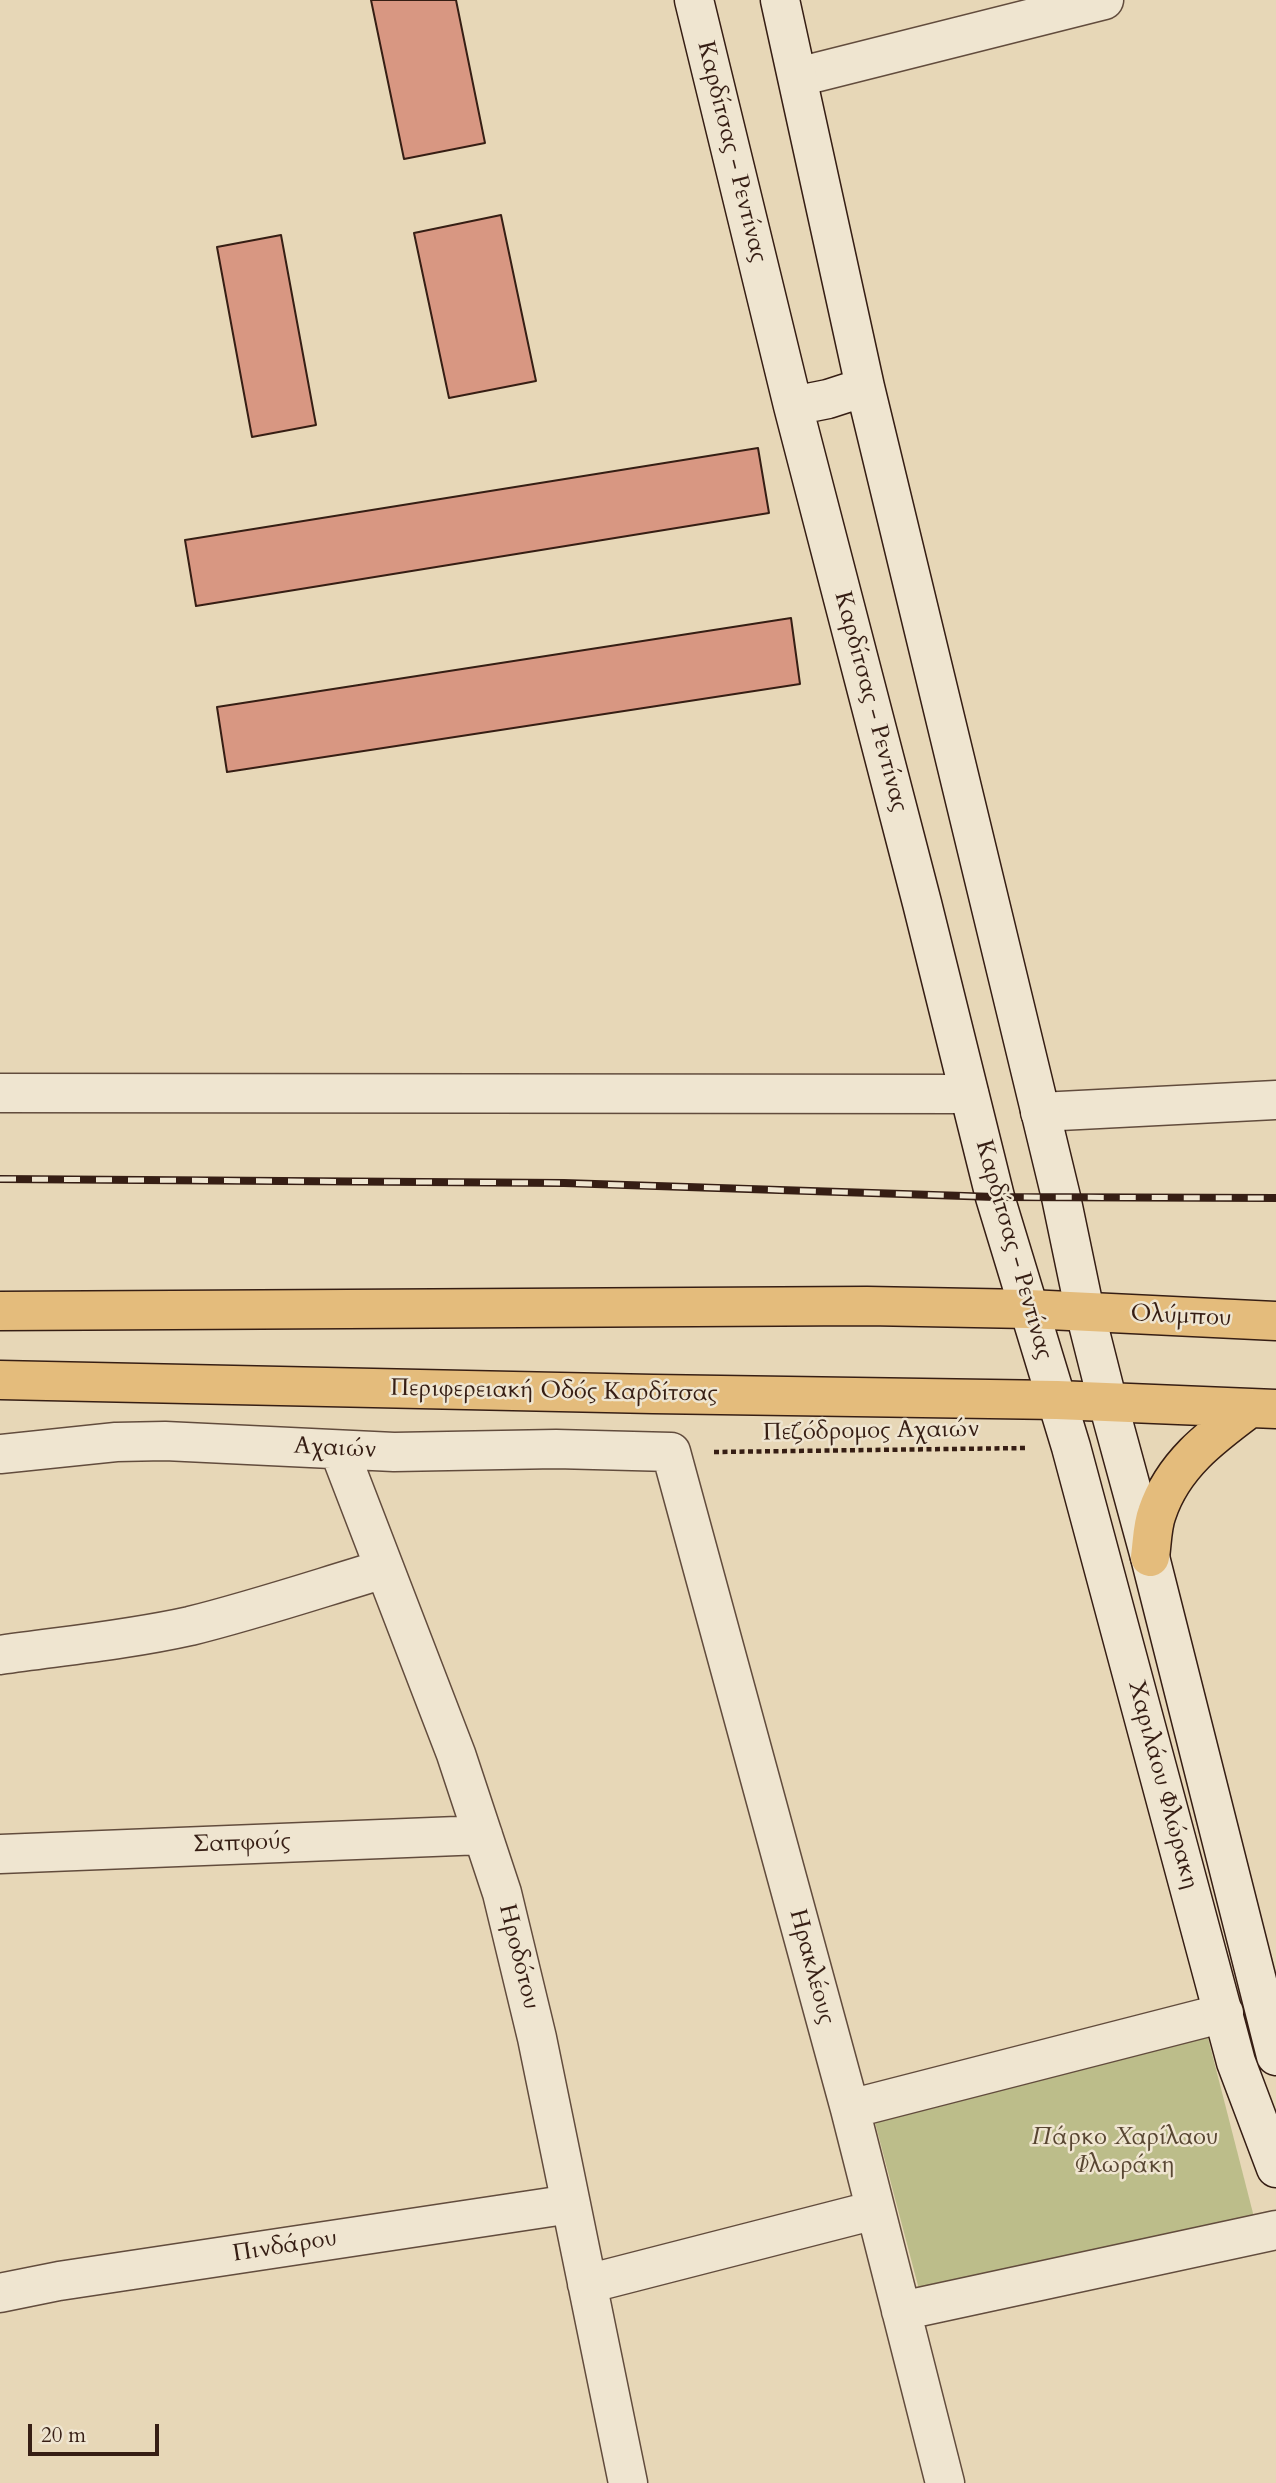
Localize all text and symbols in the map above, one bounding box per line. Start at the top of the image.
street label: Καρδίτσας - Ρεντίνας [690,38,772,266]
street label: Καρδίτσας - Ρεντίνας [827,589,913,815]
street label: Καρδίτσας - Ρεντίνας [968,1137,1058,1363]
street label: Ολύμπου [1130,1300,1232,1334]
street label: Περιφερειακή Οδός Καρδίτσας [390,1375,718,1409]
street label: Πεζόδρομος Αχαιών [763,1416,979,1448]
street label: Αχαιών [293,1432,377,1466]
street label: Χαριλάου Φλώρακη [1120,1678,1204,1892]
street label: Σαπφούς [193,1828,291,1860]
street label: Ηροδότου [491,1902,545,2012]
street label: Ηρακλέους [782,1906,840,2028]
park label: Πάρκο Χαρίλαου Φλωράκη [1032,2124,1218,2180]
street label: Πινδάρου [231,2225,339,2269]
scale bar [32,2410,163,2454]
text: 20 m [41,2421,86,2450]

